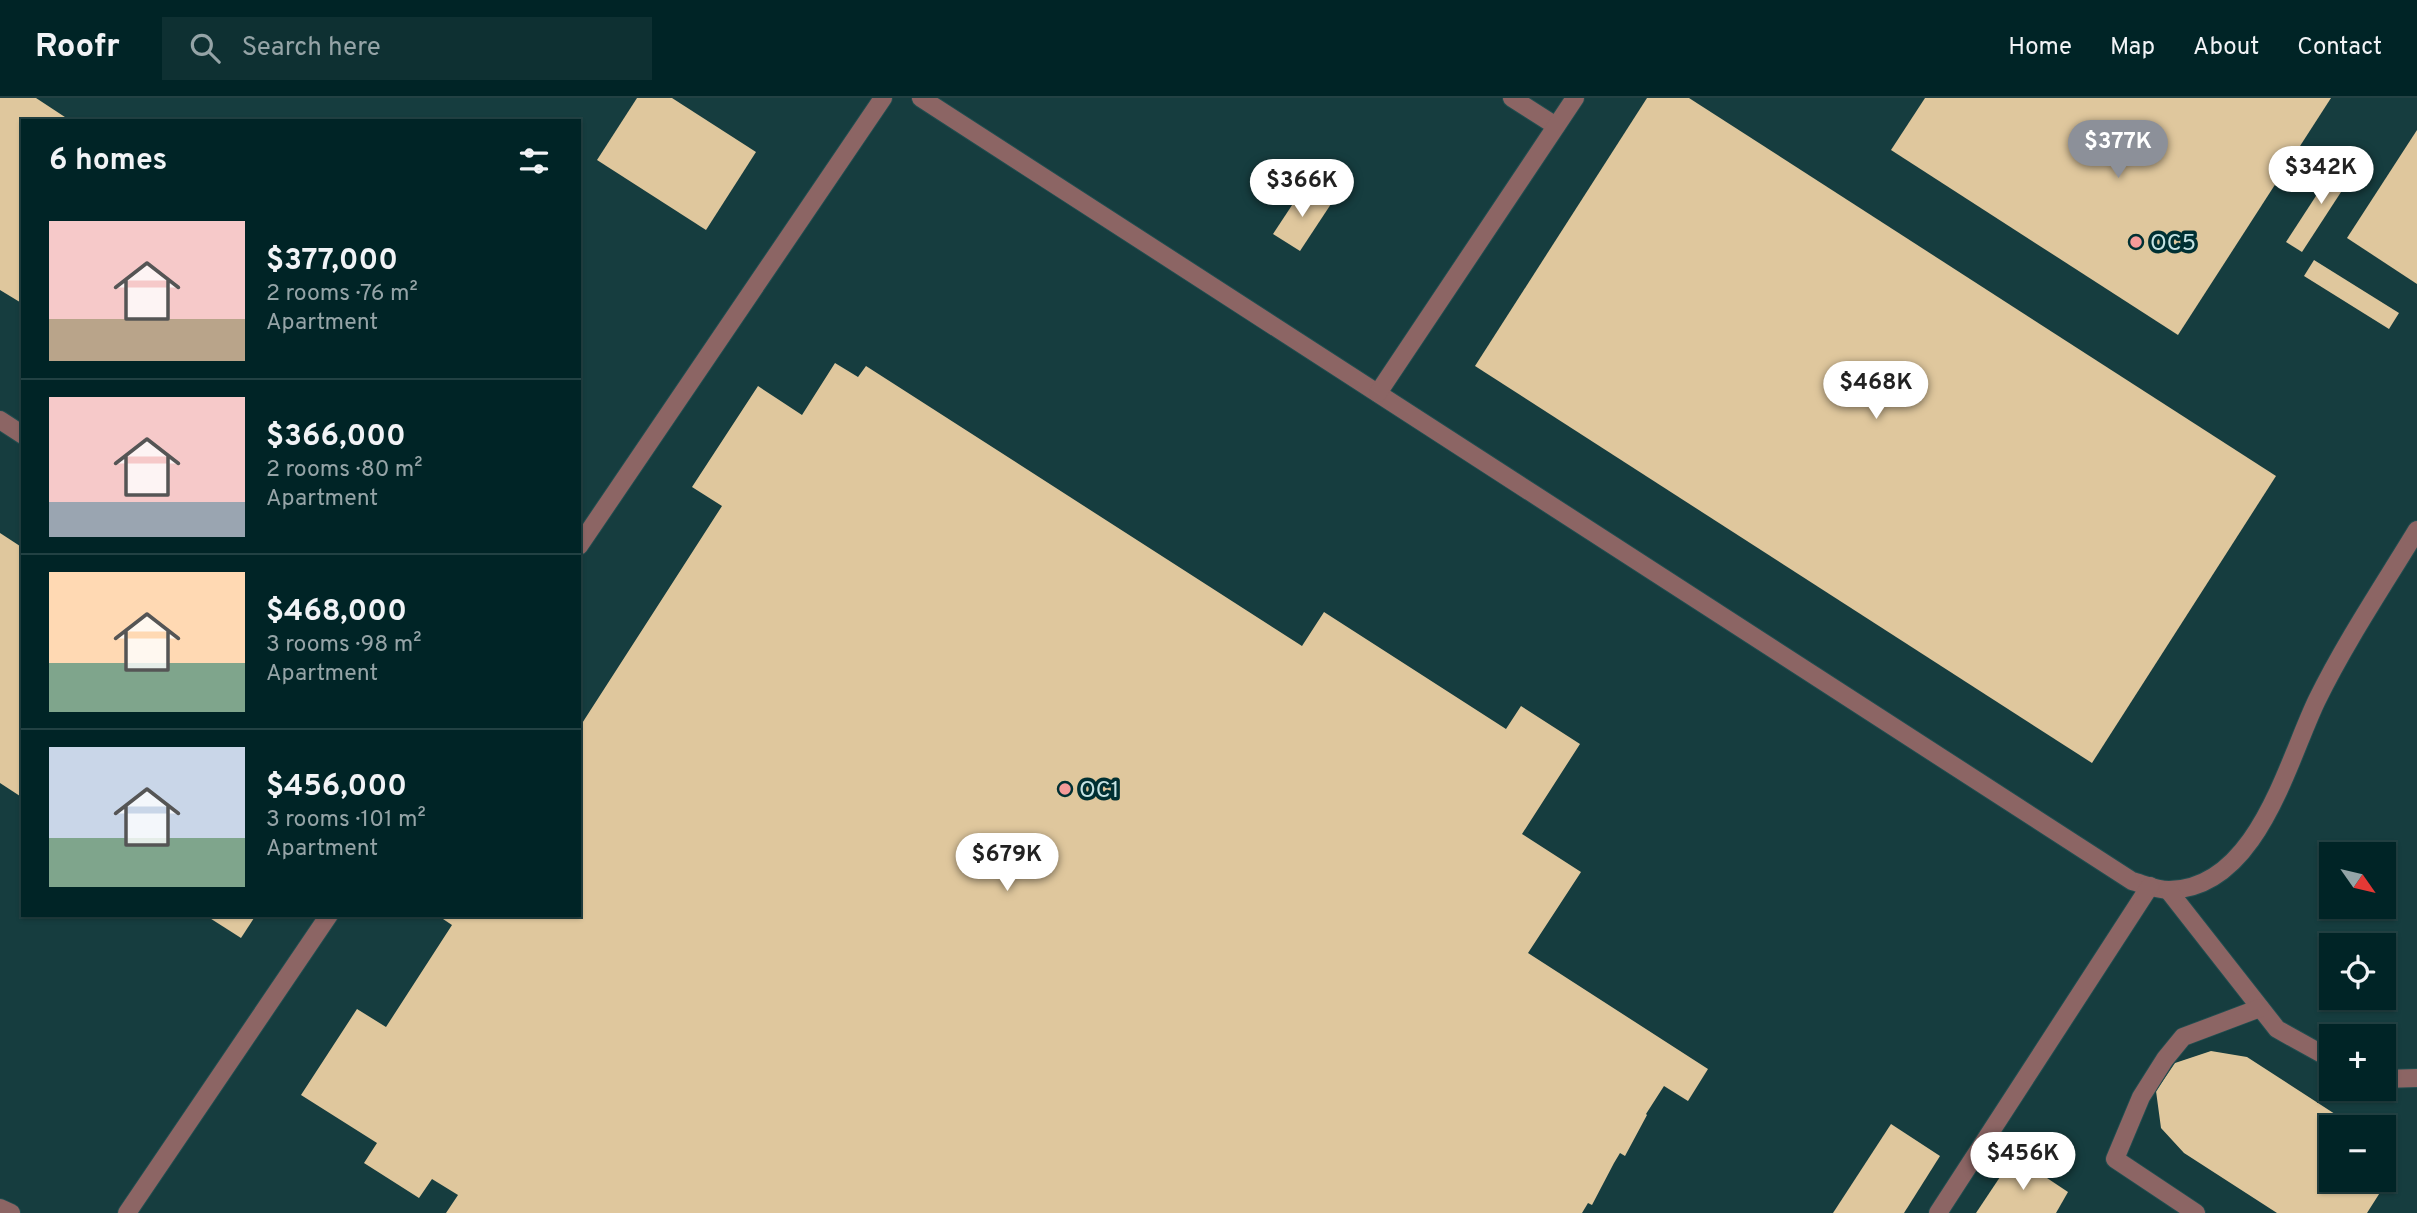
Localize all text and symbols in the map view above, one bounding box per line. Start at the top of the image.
search box [162,17,652,80]
text: Roofr [35,27,120,69]
icon: search [186,29,224,67]
text: Search here [242,32,381,65]
text: Home [2008,33,2072,63]
text: Map [2110,33,2155,63]
text: About [2193,33,2259,63]
text: Contact [2297,33,2382,63]
pin: $377K [2069,120,2167,180]
text: $377K [2084,128,2152,157]
icon: filters [515,142,553,180]
text: 6 homes [49,143,167,180]
pin: $342K [2272,146,2370,206]
text: $342K [2285,154,2357,183]
pin: $366K [1253,159,1351,219]
text: $366K [1266,167,1338,196]
place label: OC5 [2150,230,2196,259]
marker: OC5 [2128,234,2144,250]
text: $377,000 [266,243,398,280]
icon: home [105,249,189,333]
text: 2 rooms · 76 m² [266,280,418,309]
text: Apartment [266,309,378,338]
pin: $468K [1827,362,1925,421]
text: $468K [1839,369,1913,398]
text: $366,000 [266,419,406,456]
icon: home [105,425,189,509]
text: 2 rooms · 80 m² [266,456,423,485]
text: Apartment [266,485,378,514]
text: $468,000 [266,594,407,631]
icon: home [105,600,189,684]
text: 3 rooms · 98 m² [266,631,422,660]
text: Apartment [266,660,378,689]
text: $456,000 [266,769,407,806]
icon: home [105,775,189,859]
place label: OC1 [1079,777,1119,806]
marker: OC1 [1057,781,1073,797]
text: 3 rooms · 101 m² [266,806,426,835]
pin: $679K [958,834,1056,893]
text: Apartment [266,835,378,864]
text: $679K [972,841,1042,870]
north arrow [2319,842,2396,919]
map controls [2319,842,2396,1192]
button: locate [2319,933,2396,1010]
button: + [2319,1024,2396,1101]
button: − [2319,1115,2396,1192]
pin: $456K [1974,1132,2072,1192]
text: $456K [1986,1140,2060,1169]

